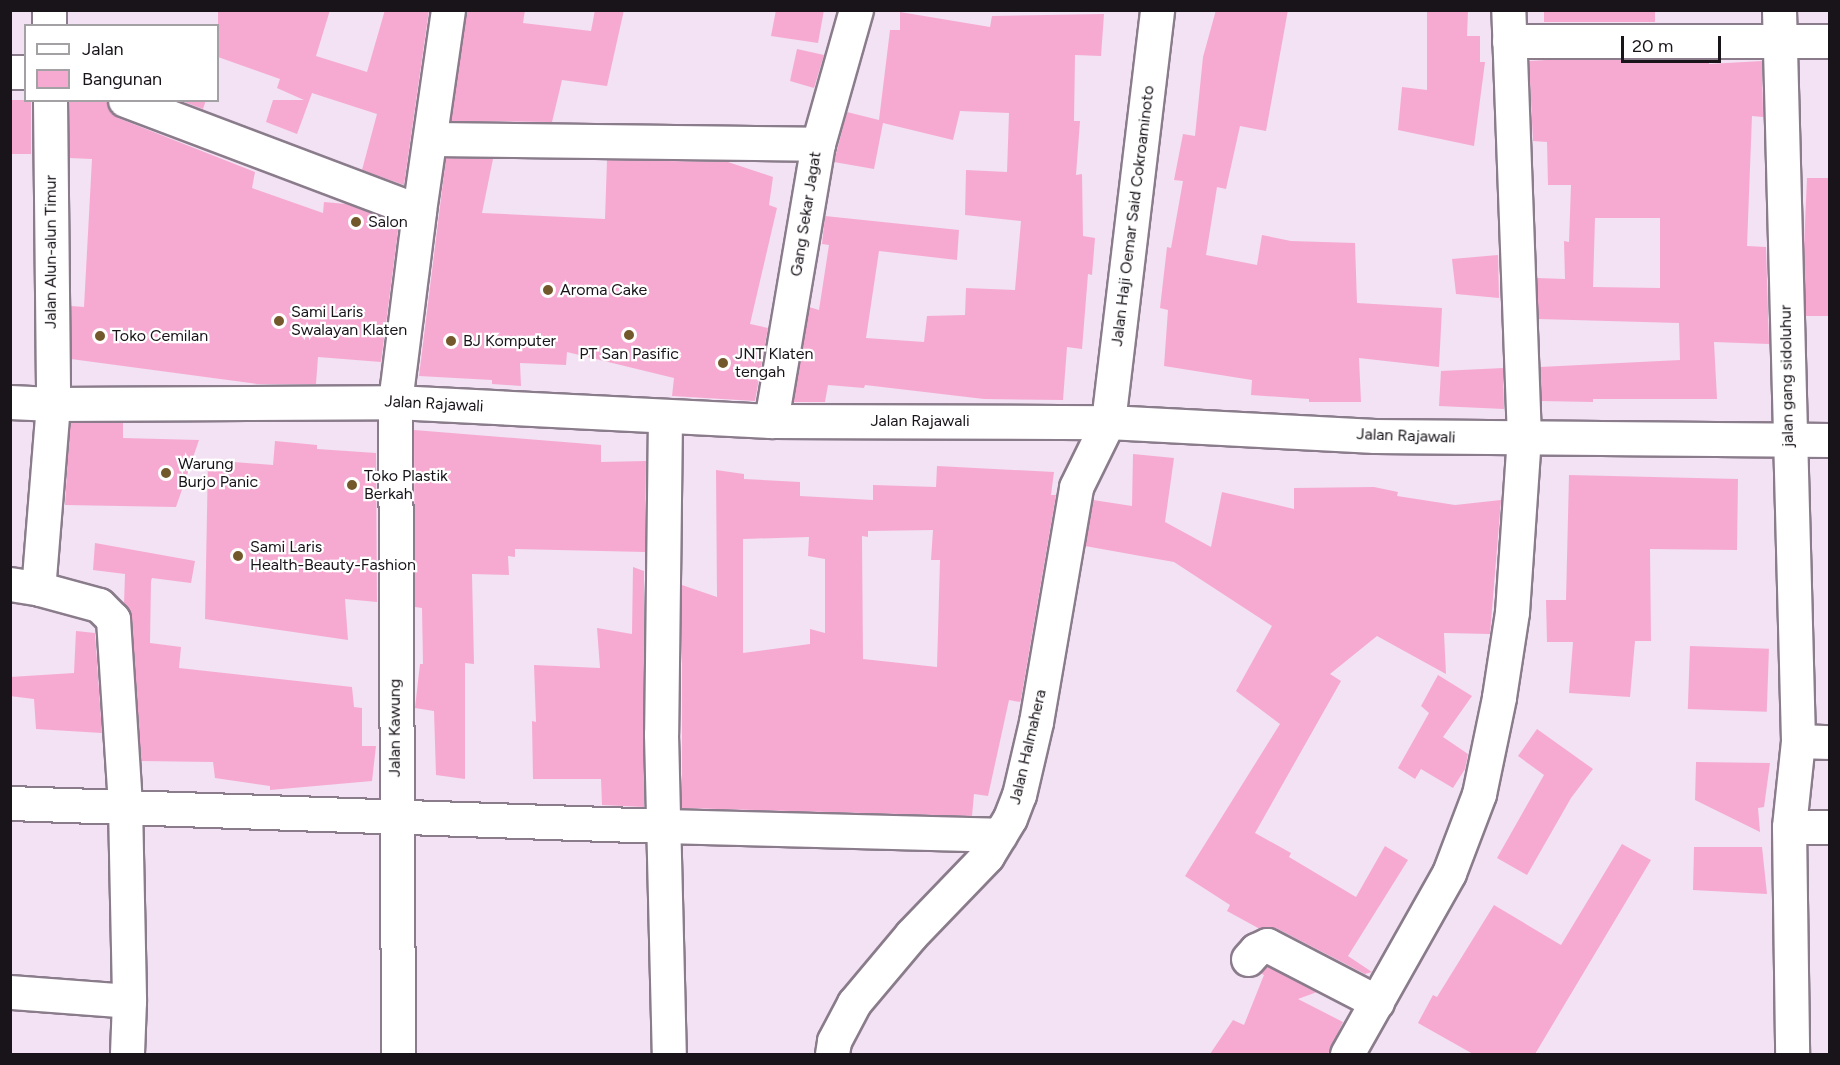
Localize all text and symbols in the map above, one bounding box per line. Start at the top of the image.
legend [24,24,219,102]
scale bar [1624,24,1724,62]
text: 20 m [1632,35,1673,57]
text: Jalan [82,38,124,60]
text: Bangunan [82,68,162,90]
street label: Jalan Haji Oemar Said Cokroaminoto [1107,84,1159,348]
street label: Gang Sekar Jagat [787,150,825,278]
street label: Jalan Alun-alun Timur [41,175,61,329]
place label: Salon [368,212,408,232]
marker: Salon [349,215,363,229]
place label: Aroma Cake [560,280,647,300]
marker: Aroma Cake [541,283,555,297]
place label: Sami Laris Swalayan Klaten [291,302,407,340]
street label: jalan gang sidoluhur [1776,305,1798,447]
marker: Sami Laris Swalayan Klaten [272,314,286,328]
place label: Toko Cemilan [112,326,208,346]
marker: PT San Pasific [622,328,636,342]
marker: Toko Cemilan [93,329,107,343]
place label: BJ Komputer [463,331,556,351]
marker: BJ Komputer [444,334,458,348]
place label: PT San Pasific [579,344,679,364]
place label: JNT Klaten tengah [735,344,814,382]
marker: JNT Klaten tengah [716,356,730,370]
street label: Jalan Rajawali [384,392,484,416]
street label: Jalan Rajawali [870,411,970,431]
street label: Jalan Rajawali [1356,425,1456,447]
place label: Warung Burjo Panic [178,454,258,492]
marker: Warung Burjo Panic [159,466,173,480]
place label: Toko Plastik Berkah [364,466,448,504]
marker: Toko Plastik Berkah [345,478,359,492]
place label: Sami Laris Health-Beauty-Fashion [250,537,416,575]
marker: Sami Laris Health-Beauty-Fashion [231,549,245,563]
street label: Jalan Kawung [385,679,405,777]
street label: Jalan Halmahera [1005,688,1051,806]

